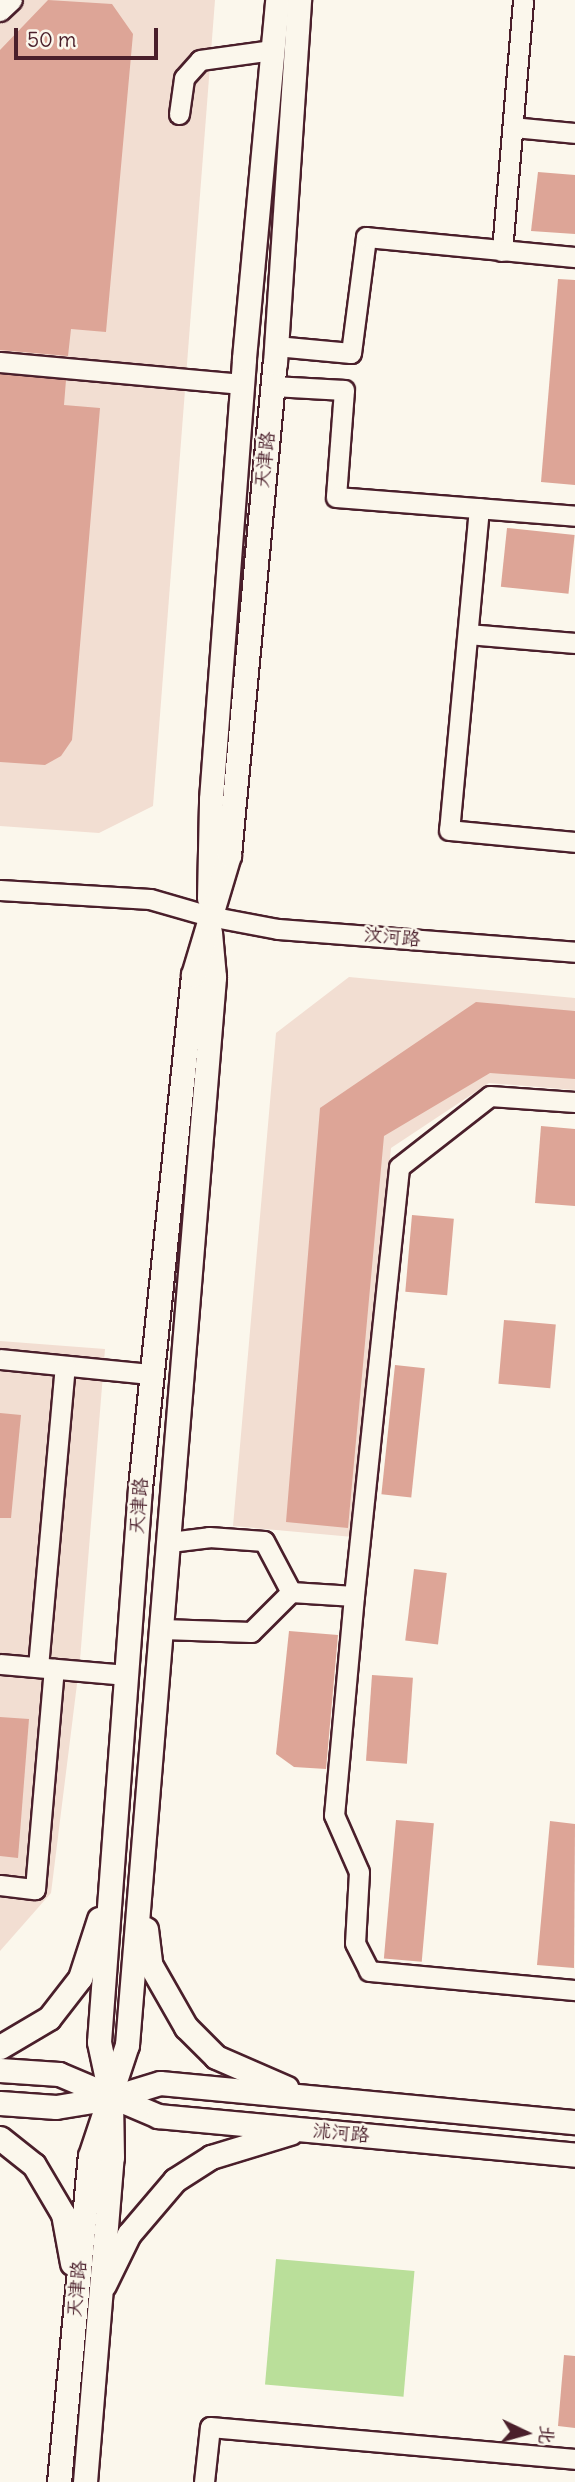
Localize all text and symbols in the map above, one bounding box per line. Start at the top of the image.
scale bar [18,14,161,58]
text: 50 m [27,26,76,53]
street label: 天津路 [251,430,279,490]
street label: 汶河路 [363,923,421,951]
street label: 天津路 [126,1477,152,1535]
street label: 沭河路 [312,2119,370,2147]
street label: 天津路 [63,2260,91,2318]
north arrow [491,2398,561,2468]
text: 北 [534,2424,560,2445]

